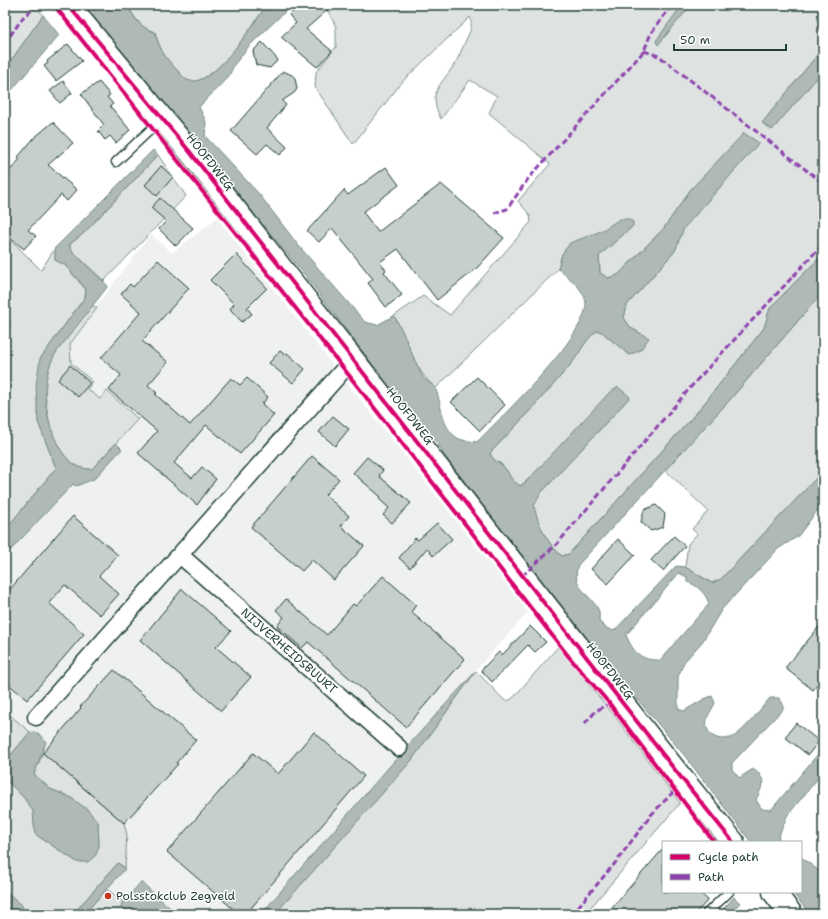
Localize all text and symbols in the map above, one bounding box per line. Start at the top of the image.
scale bar [674,26,786,52]
text: 50 m [680,32,710,48]
street label: HOOFDWEG [183,130,237,194]
street label: HOOFDWEG [383,384,437,448]
street label: NIJVERHEIDSBUURT [237,605,341,698]
street label: HOOFDWEG [583,639,637,703]
legend [662,841,802,893]
text: Cycle path [698,849,759,865]
text: Path [698,869,724,885]
place label: Polsstokclub Zegveld [116,888,236,904]
marker: Polsstokclub Zegveld [103,891,113,901]

